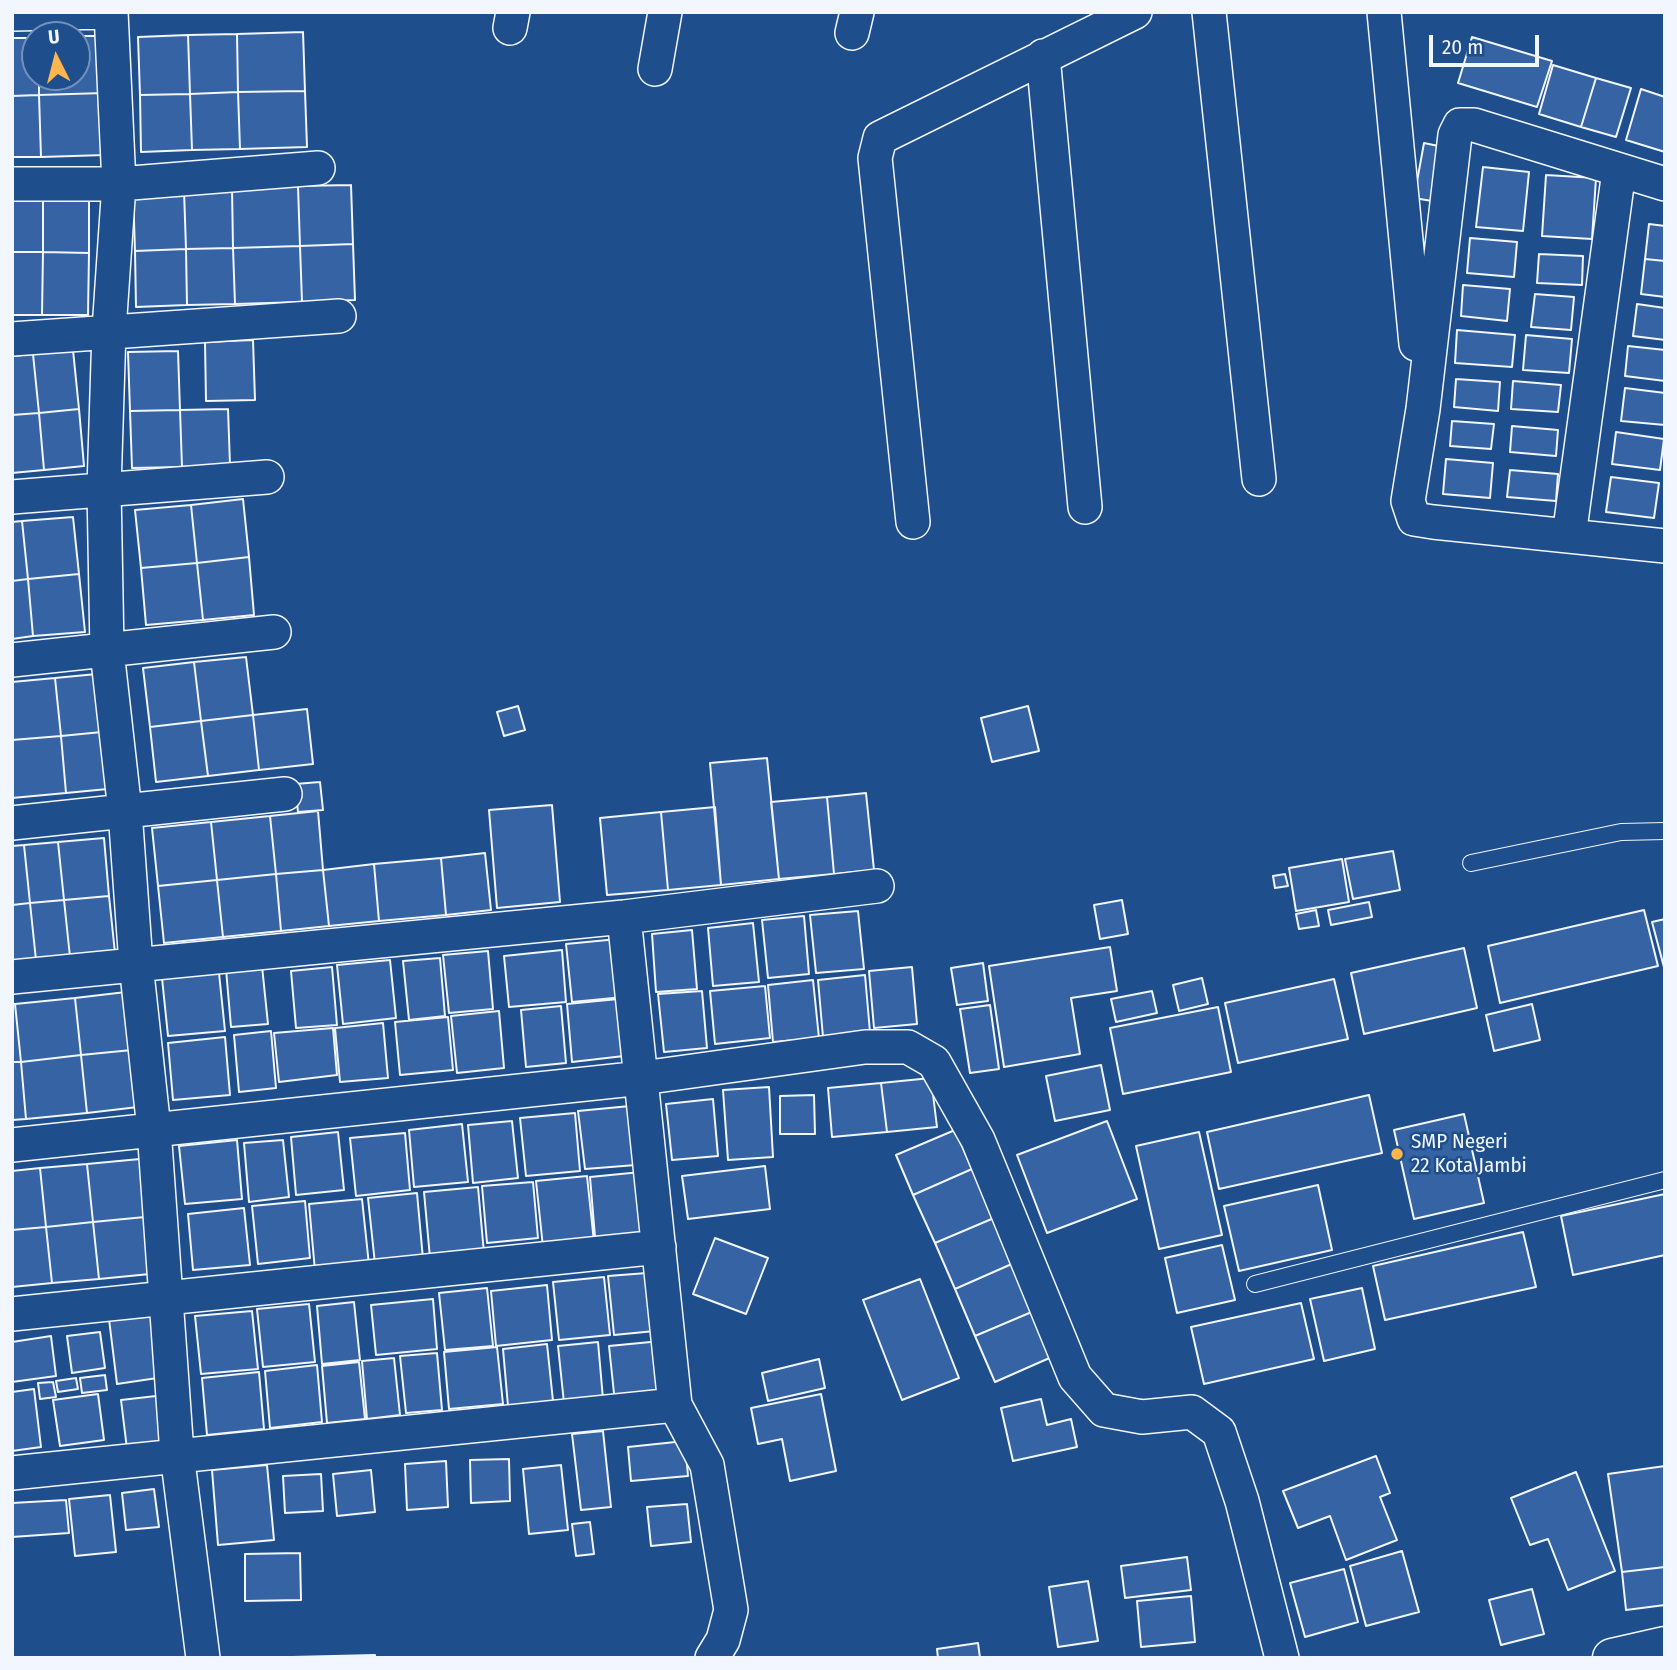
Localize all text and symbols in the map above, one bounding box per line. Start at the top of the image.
north arrow [21,21,91,91]
scale bar [1432,21,1542,65]
text: U [47,25,61,49]
text: 20 m [1442,34,1483,60]
place label: SMP Negeri 22 Kota Jambi [1411,1129,1527,1179]
marker: SMP Negeri 22 Kota Jambi [1389,1146,1405,1162]

